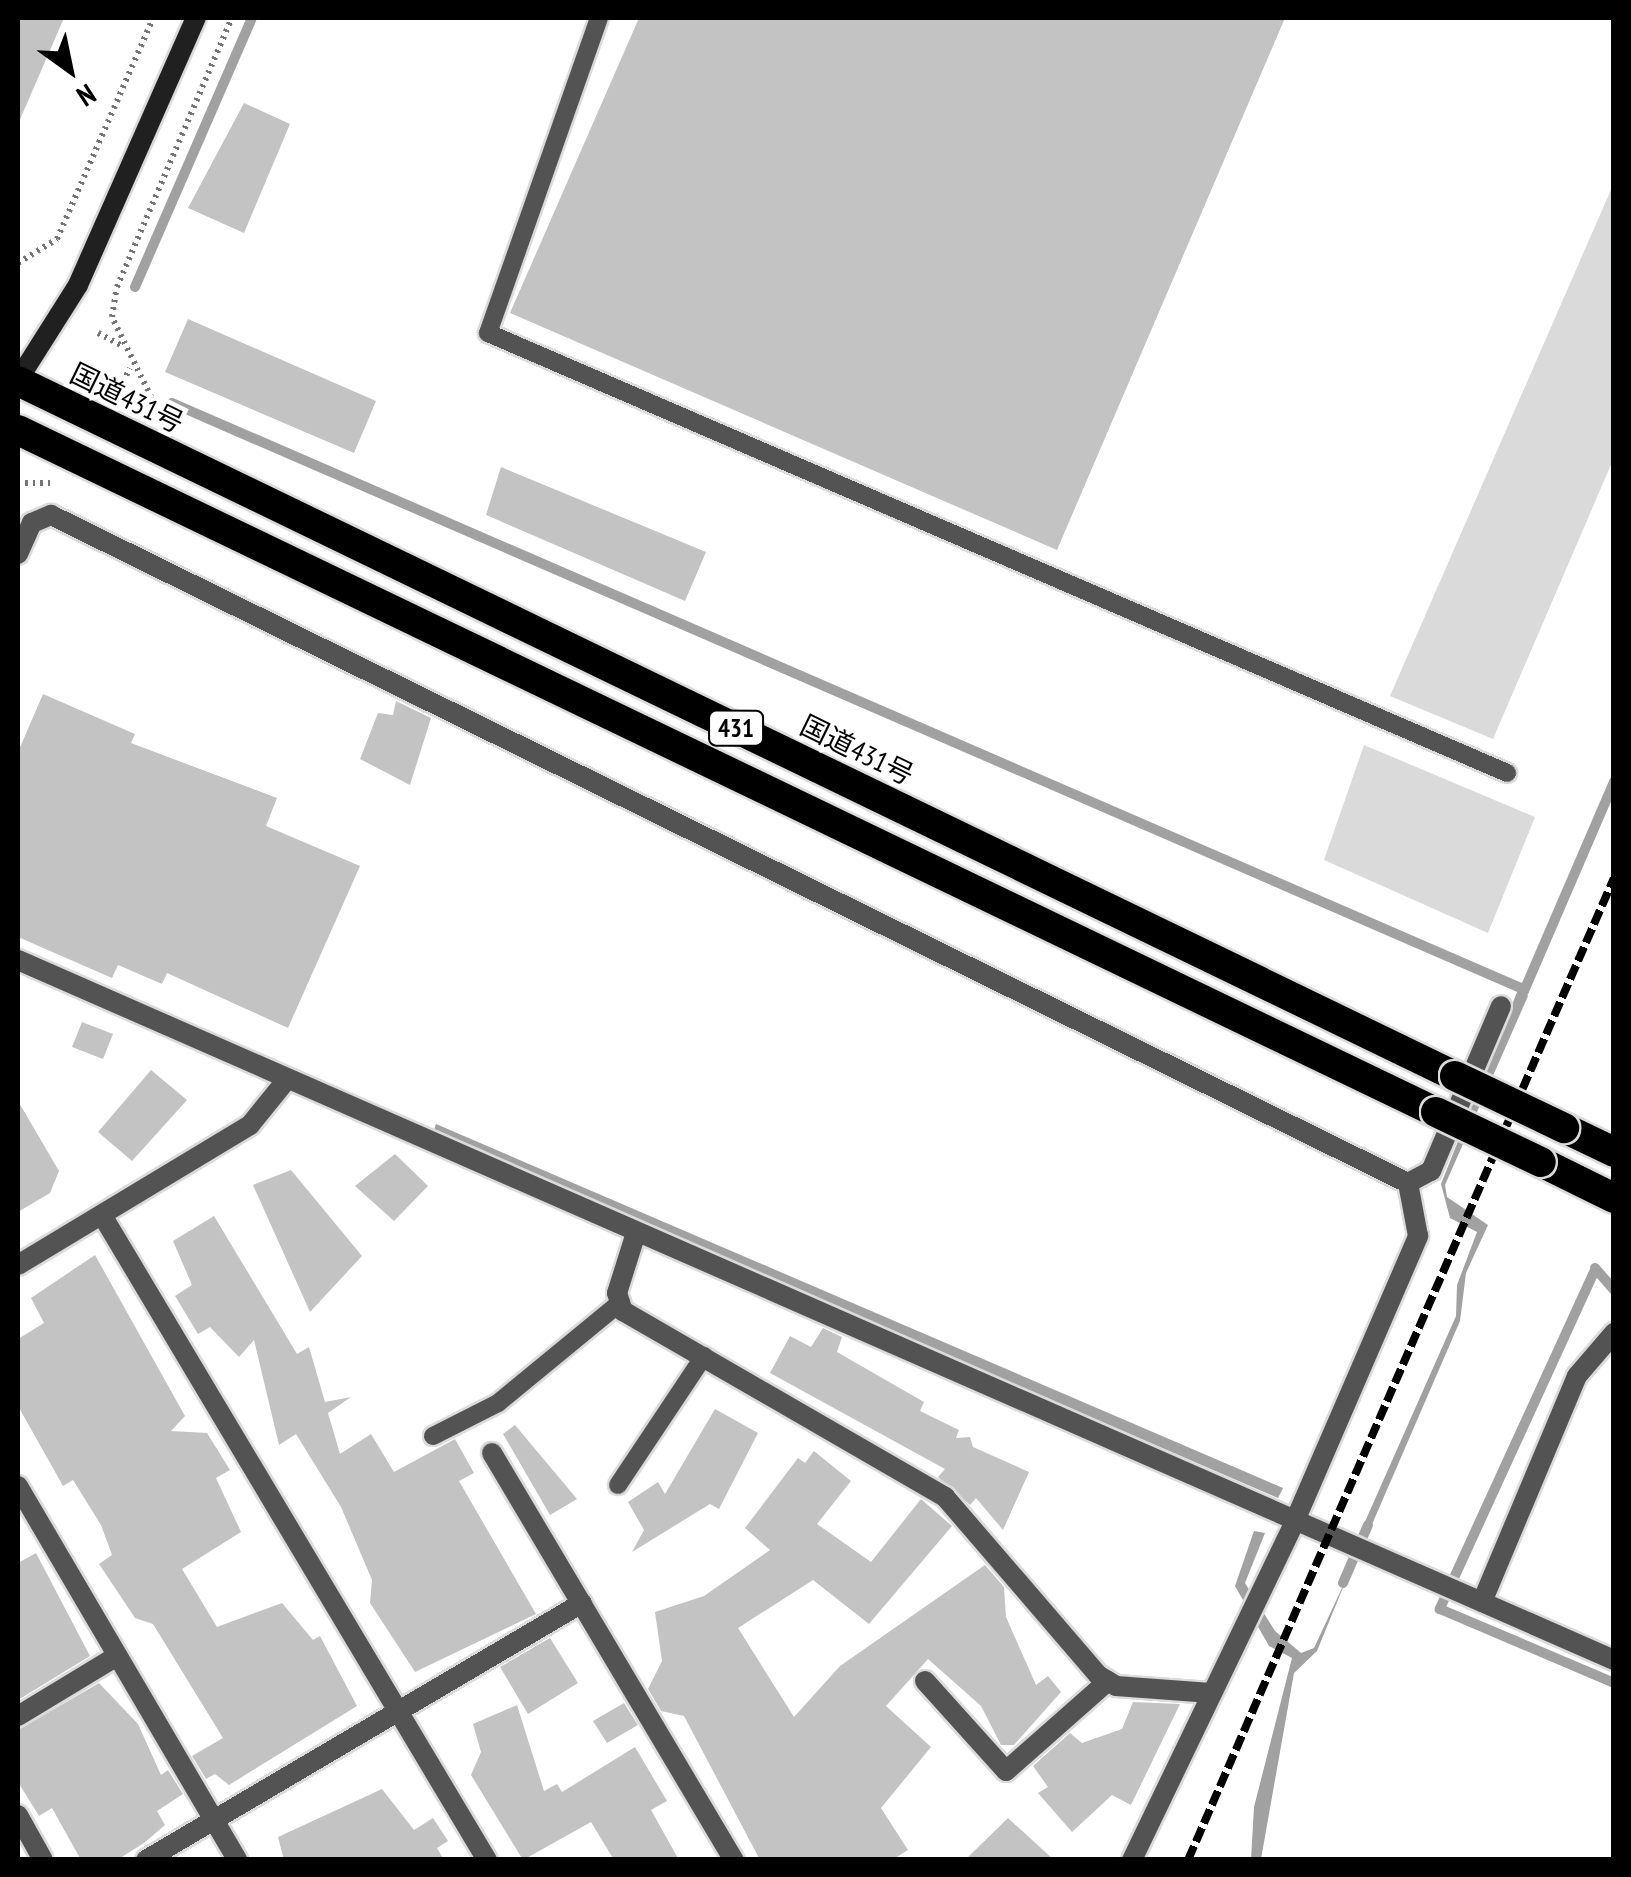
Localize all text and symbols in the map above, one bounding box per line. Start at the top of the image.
north arrow [20,20,120,120]
text: N [70,76,103,115]
street label: 国道431号 [65,356,189,440]
road number: 431 [706,708,766,748]
street label: 国道431号 [795,708,919,792]

